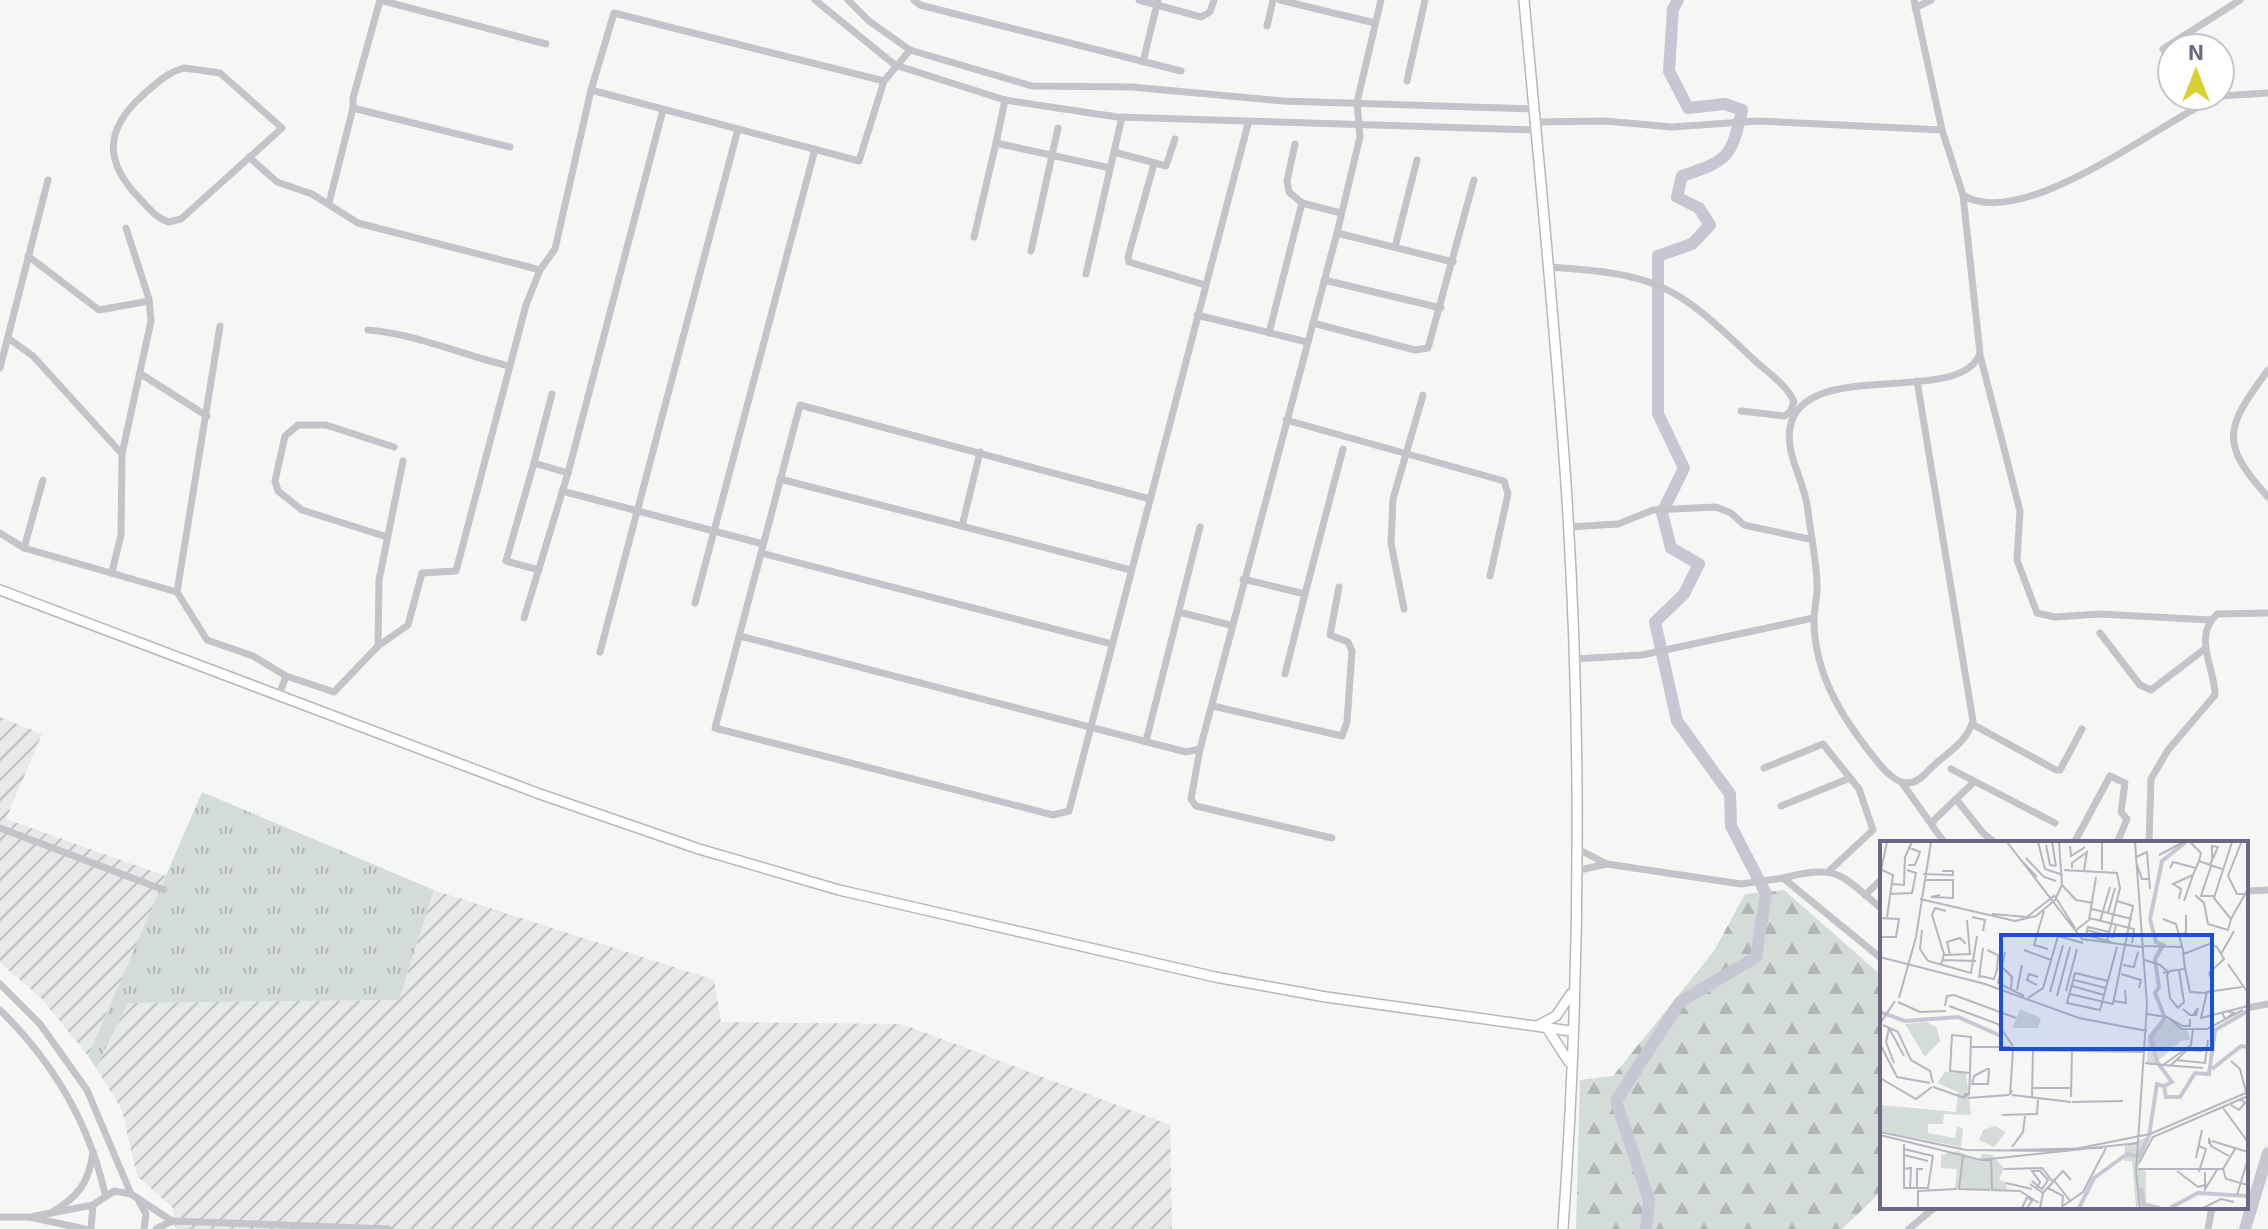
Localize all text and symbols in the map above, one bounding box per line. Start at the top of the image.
north arrow [2156,32,2236,112]
text: N [2188,38,2204,64]
inset map [1880,841,2248,1209]

